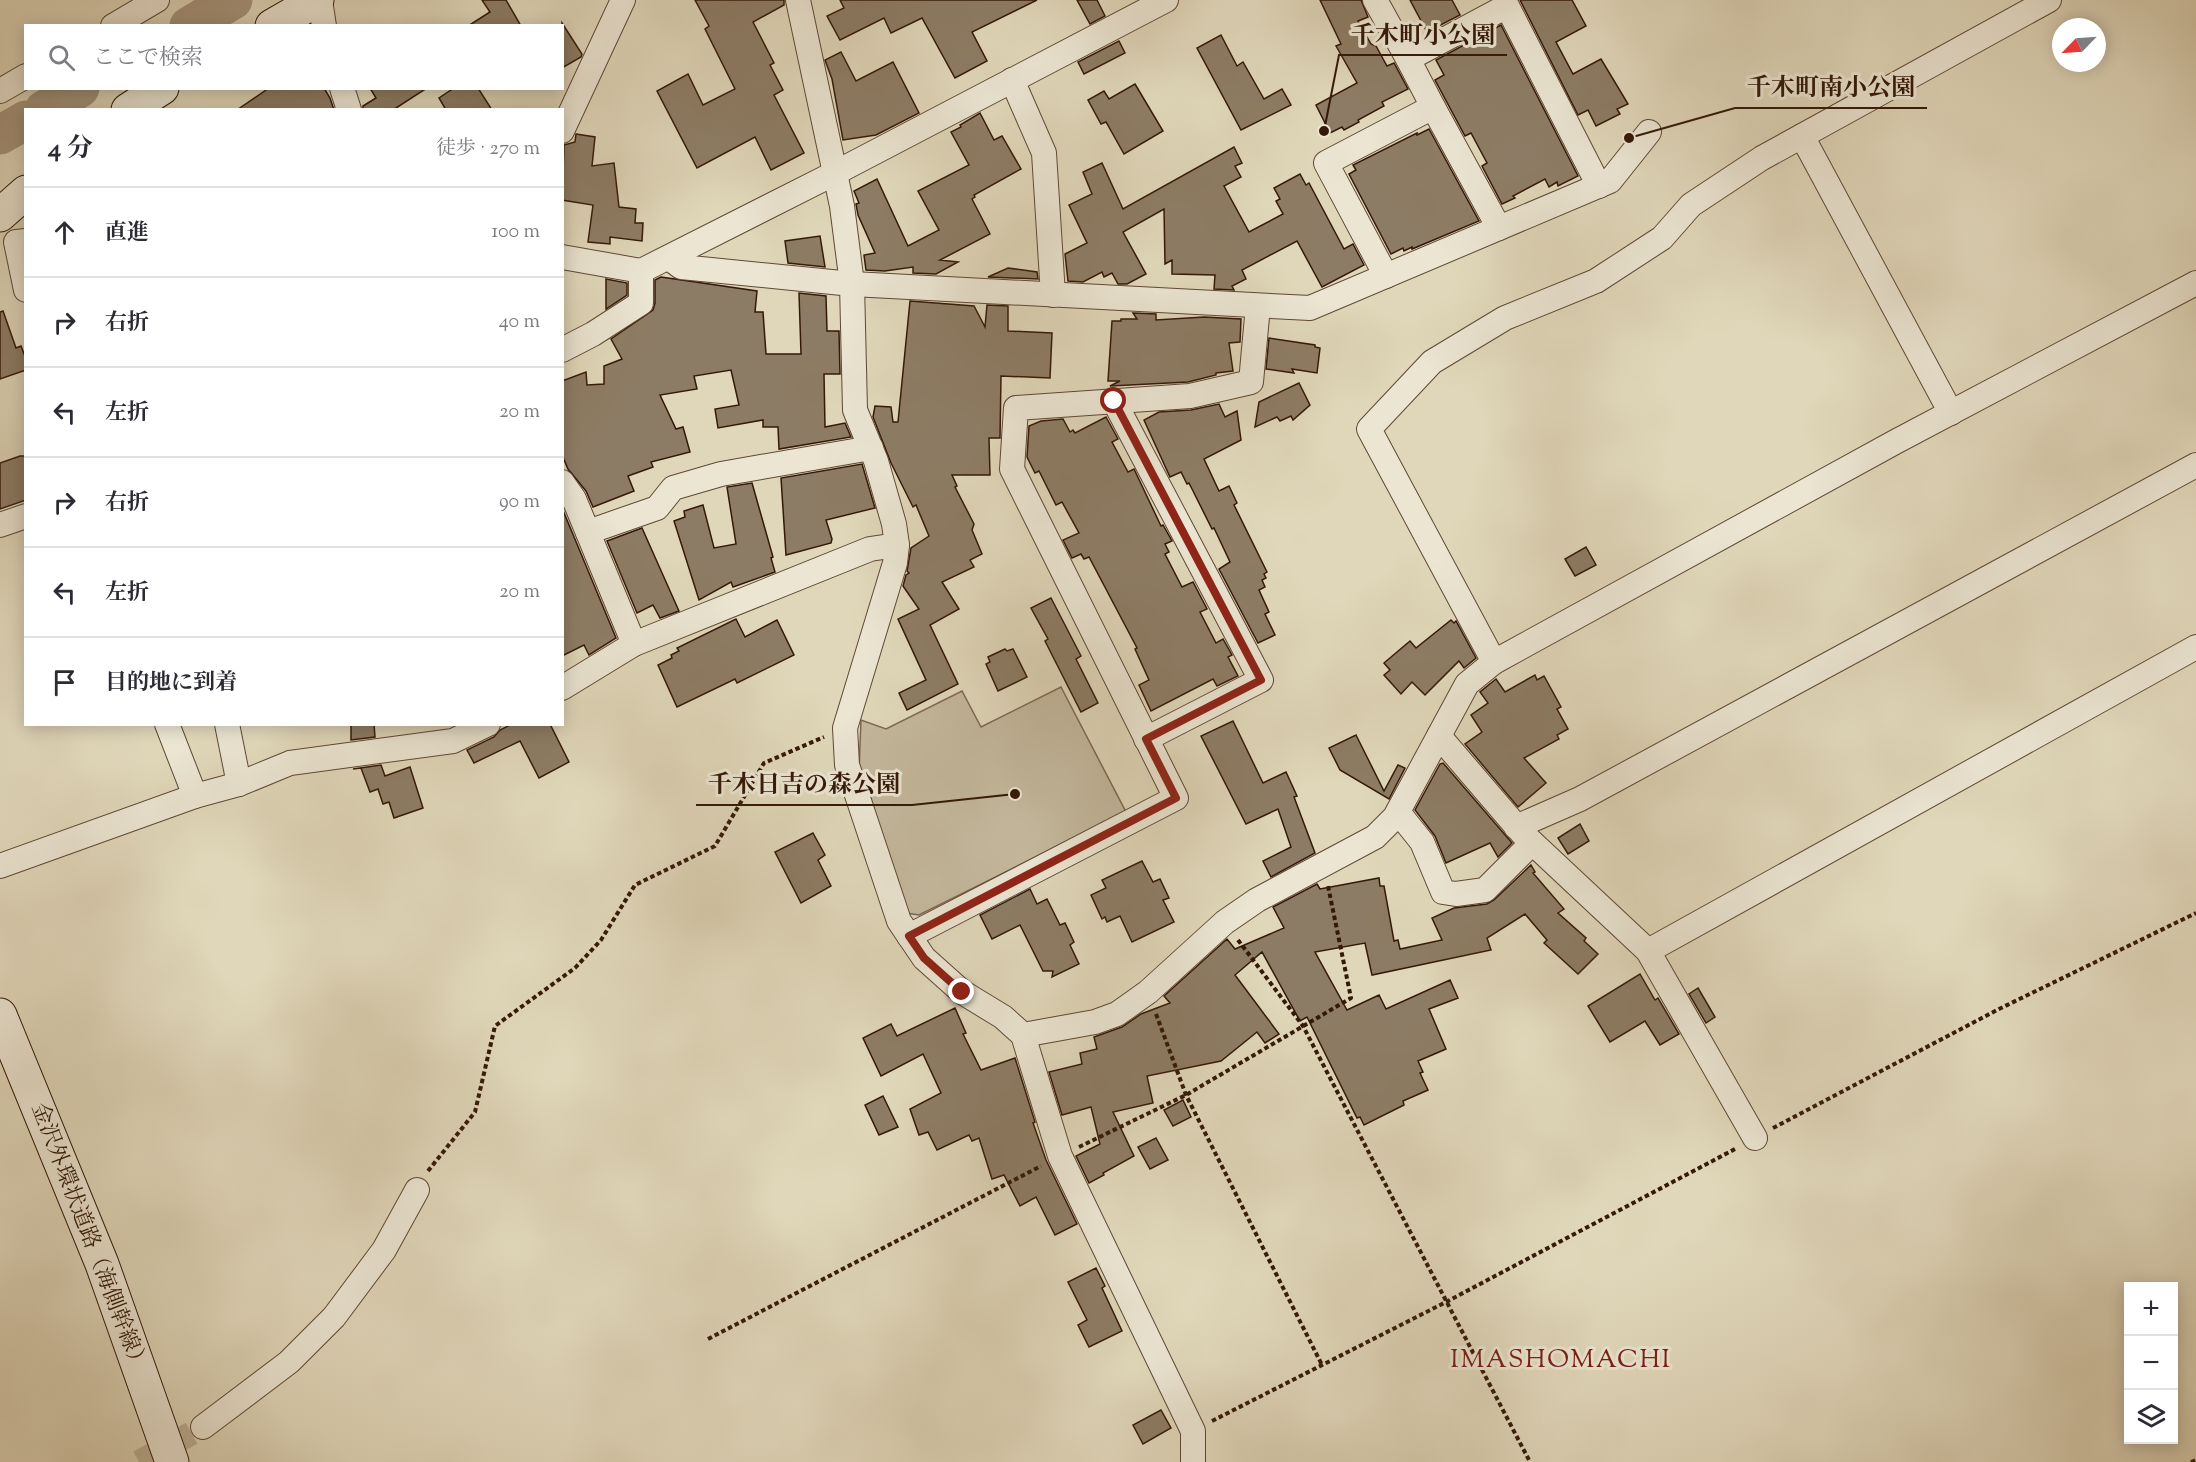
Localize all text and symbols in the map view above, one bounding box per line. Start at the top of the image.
callout: 千木町小公園 [1339,13,1507,55]
north arrow [2052,18,2106,72]
text: 千木町小公園 [1351,20,1495,54]
search box [24,24,564,90]
icon: search [45,41,78,74]
text: ここで検索 [93,43,203,75]
callout: 千木町南小公園 [1735,66,1927,108]
text: 千木町南小公園 [1747,72,1915,106]
text: 4 分 [48,131,93,168]
text: 徒歩 · 270 m [436,135,540,164]
icon: ahead [48,216,81,249]
text: 直進 [105,218,149,250]
text: 100 m [491,218,540,247]
icon: right [48,306,81,339]
text: 右折 [105,308,149,340]
text: 40 m [499,308,540,337]
route start [1100,387,1126,413]
icon: left [48,396,81,429]
text: 左折 [105,398,149,430]
text: 20 m [499,398,540,427]
icon: right [48,486,81,519]
text: 右折 [105,488,149,520]
text: 90 m [499,488,540,517]
icon: left [48,576,81,609]
text: 左折 [105,578,149,610]
text: 20 m [499,578,540,607]
icon: arrive [48,666,81,699]
text: 目的地に到着 [105,668,237,700]
callout: 千木日吉の森公園 [696,763,912,805]
text: 千木日吉の森公園 [708,769,900,803]
route end [948,978,974,1004]
street label: 金沢外環状道路（海側幹線） [22,1099,154,1377]
map controls [2124,1282,2178,1444]
button: + [2124,1282,2178,1336]
button: − [2124,1336,2178,1390]
district label: IMASHOMACHI [1450,1342,1672,1379]
button: layers [2124,1390,2178,1444]

